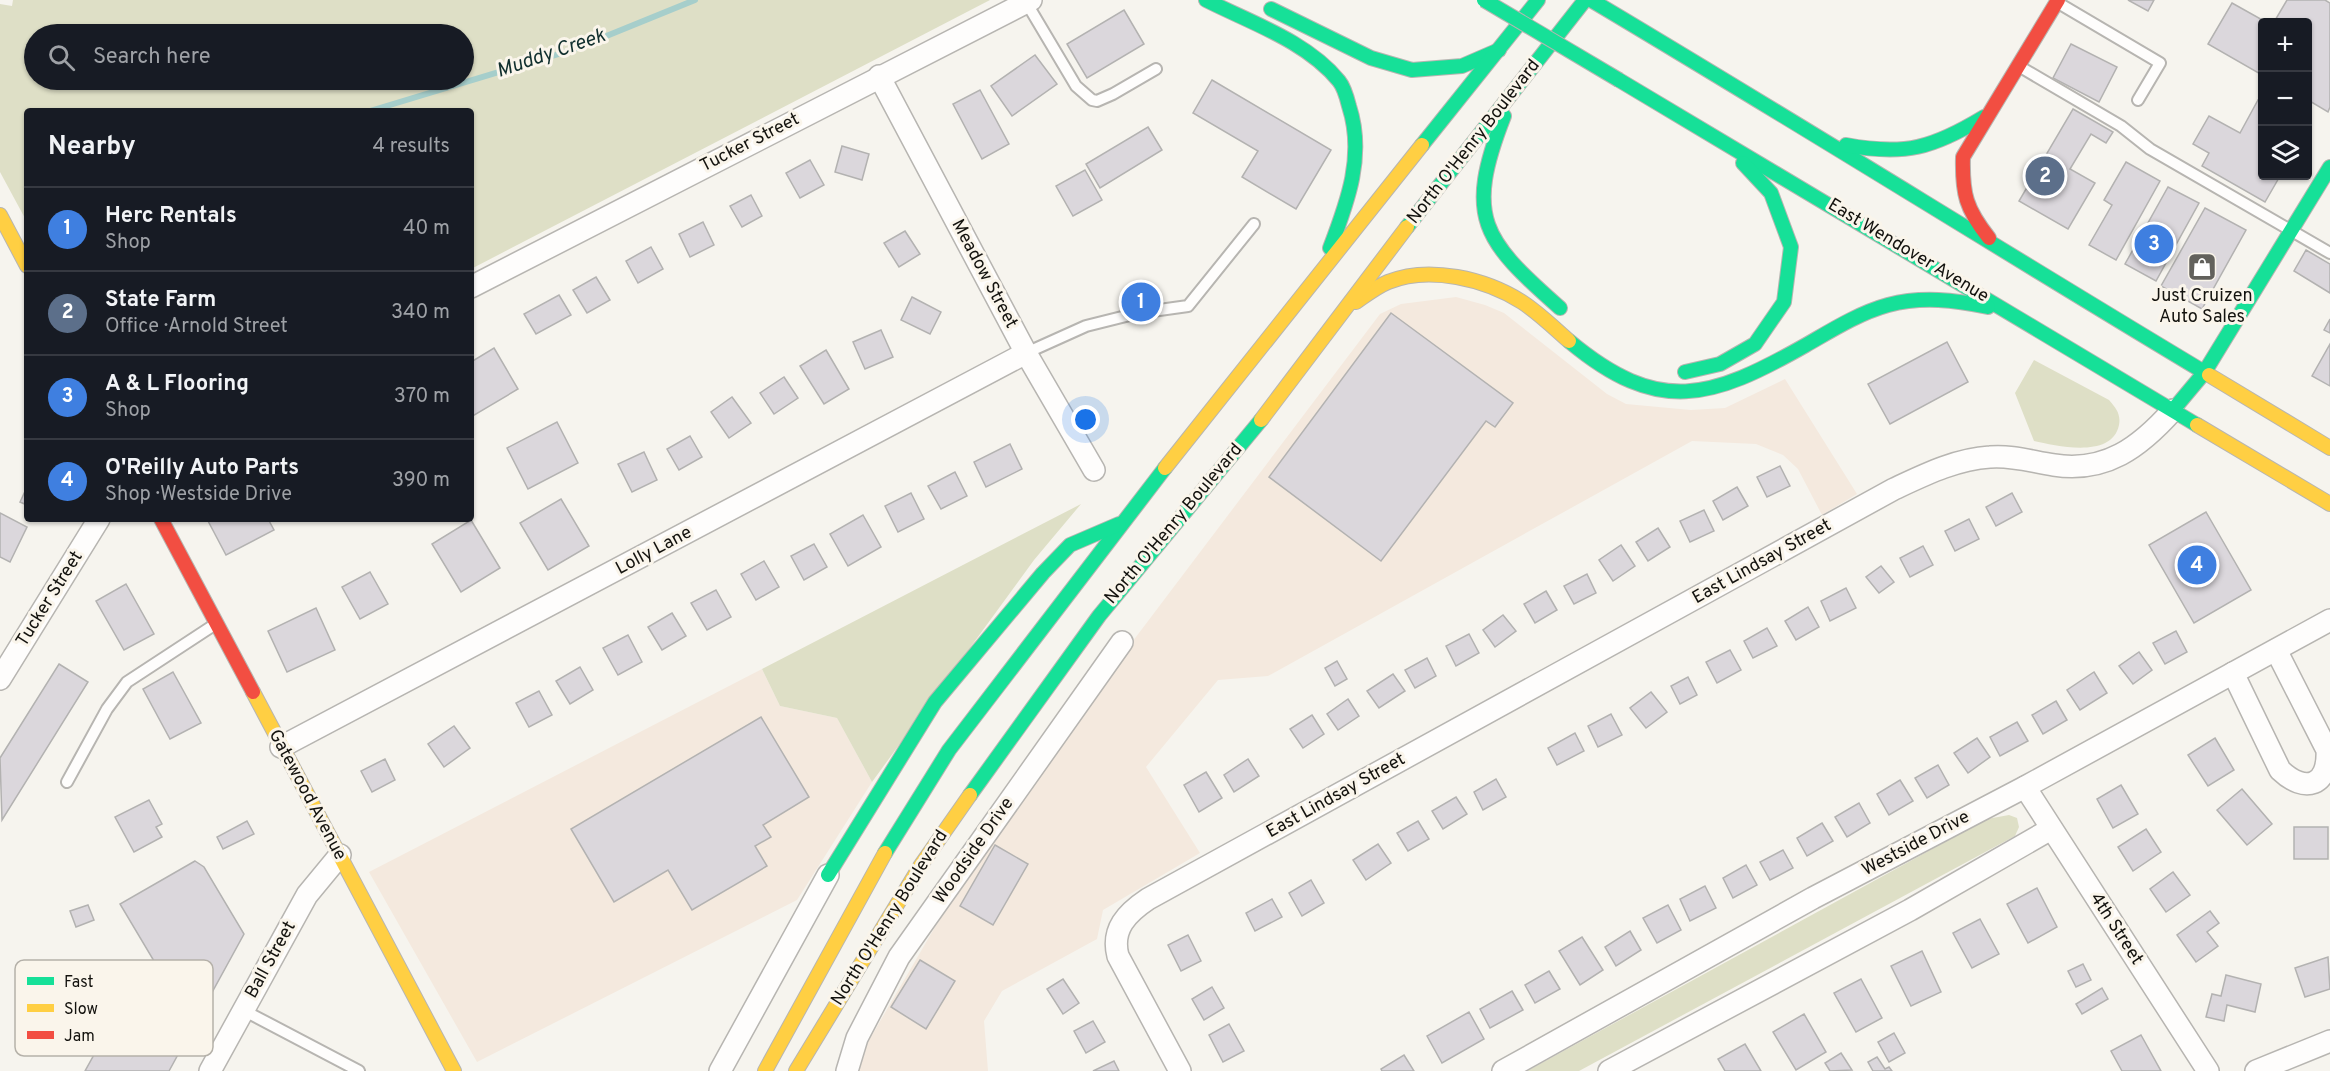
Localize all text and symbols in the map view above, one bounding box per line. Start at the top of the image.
map controls [2258,18,2312,180]
button: + [2258,18,2312,72]
water label: Muddy Creek [493,23,610,85]
search box [24,24,474,90]
icon: search [45,41,78,74]
text: Search here [93,44,211,71]
street label: North O'Henry Boulevard [1402,55,1546,229]
button: − [2258,72,2312,126]
street label: Tucker Street [696,108,804,178]
button: layers [2258,126,2312,180]
text: Nearby [48,131,136,164]
text: 4 results [373,134,450,160]
pin: 2 [2026,154,2064,198]
street label: East Wendover Avenue [1823,194,1993,308]
text: Herc Rentals [105,203,237,230]
street label: Meadow Street [946,215,1022,333]
text: 1 [64,216,72,242]
text: 40 m [403,216,450,242]
pin: 3 [2134,222,2174,266]
text: Shop [105,230,151,256]
shop icon: Just Cruizen Auto Sales [2186,251,2218,283]
pin: 1 [1122,280,1160,324]
place label: Just Cruizen Auto Sales [2151,285,2253,329]
text: State Farm [105,287,216,314]
text: 2 [61,300,74,326]
text: 340 m [391,300,450,326]
text: Office · Arnold Street [105,314,288,340]
text: A & L Flooring [105,371,249,398]
text: 3 [62,384,74,410]
text: 370 m [394,384,450,410]
text: Shop [105,398,151,424]
your location [1071,405,1100,434]
street label: North O'Henry Boulevard [1100,439,1248,609]
text: O'Reilly Auto Parts [105,455,299,482]
text: 4 [61,468,74,494]
text: 390 m [392,468,450,494]
text: Shop · Westside Drive [105,482,292,508]
street label: East Lindsay Street [1688,514,1836,610]
street label: Lolly Lane [612,521,696,581]
pin: 4 [2178,542,2216,588]
street label: Tucker Street [11,547,89,651]
street label: Gatewood Avenue [263,726,351,864]
street label: East Lindsay Street [1262,748,1410,844]
street label: Woodside Drive [929,793,1019,909]
street label: Westside Drive [1858,806,1974,882]
street label: North O'Henry Boulevard [826,826,954,1010]
street label: 4th Street [2084,889,2148,969]
street label: Ball Street [240,917,302,1003]
legend [15,960,213,1056]
text: Fast [64,973,94,993]
text: Slow [64,1000,98,1020]
text: Jam [64,1027,95,1047]

